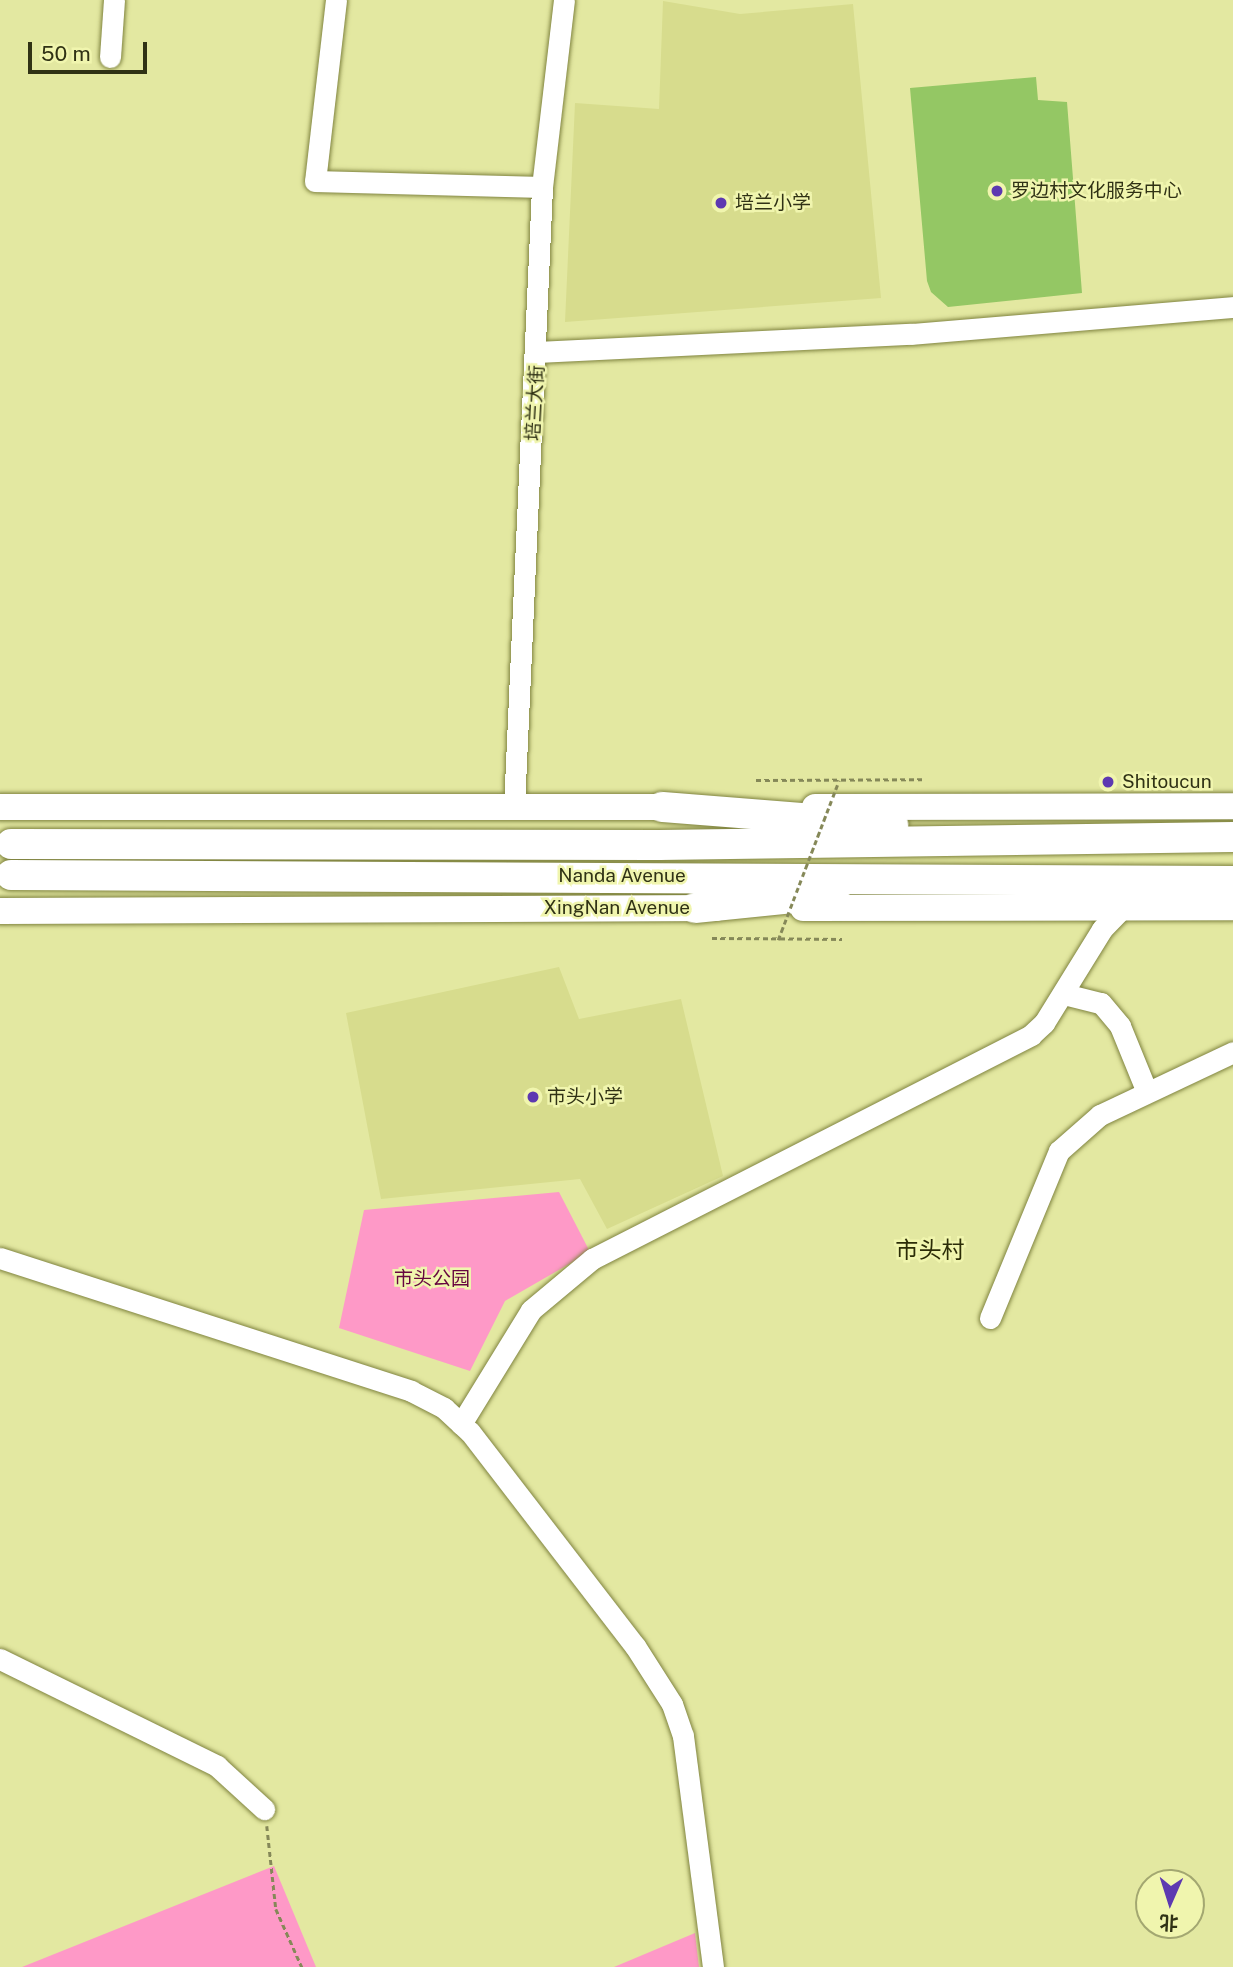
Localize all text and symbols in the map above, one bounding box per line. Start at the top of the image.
scale bar [32,28,150,72]
text: 50 m [41,41,91,66]
place label: 罗边村文化服务中心 [1011,180,1182,202]
marker: 罗边村文化服务中心 [989,183,1005,199]
place label: 培兰小学 [735,192,811,214]
marker: 培兰小学 [713,195,729,211]
street label: 培兰大街 [522,364,548,442]
place label: Shitoucun [1122,771,1212,793]
marker: Shitoucun [1100,774,1116,790]
street label: Nanda Avenue [558,865,686,887]
street label: XingNan Avenue [544,897,690,919]
place label: 市头小学 [547,1086,623,1108]
marker: 市头小学 [525,1089,541,1105]
district label: 市头村 [896,1236,964,1264]
park label: 市头公园 [394,1268,470,1290]
north arrow [1135,1869,1205,1939]
text: 北 [1159,1911,1179,1934]

